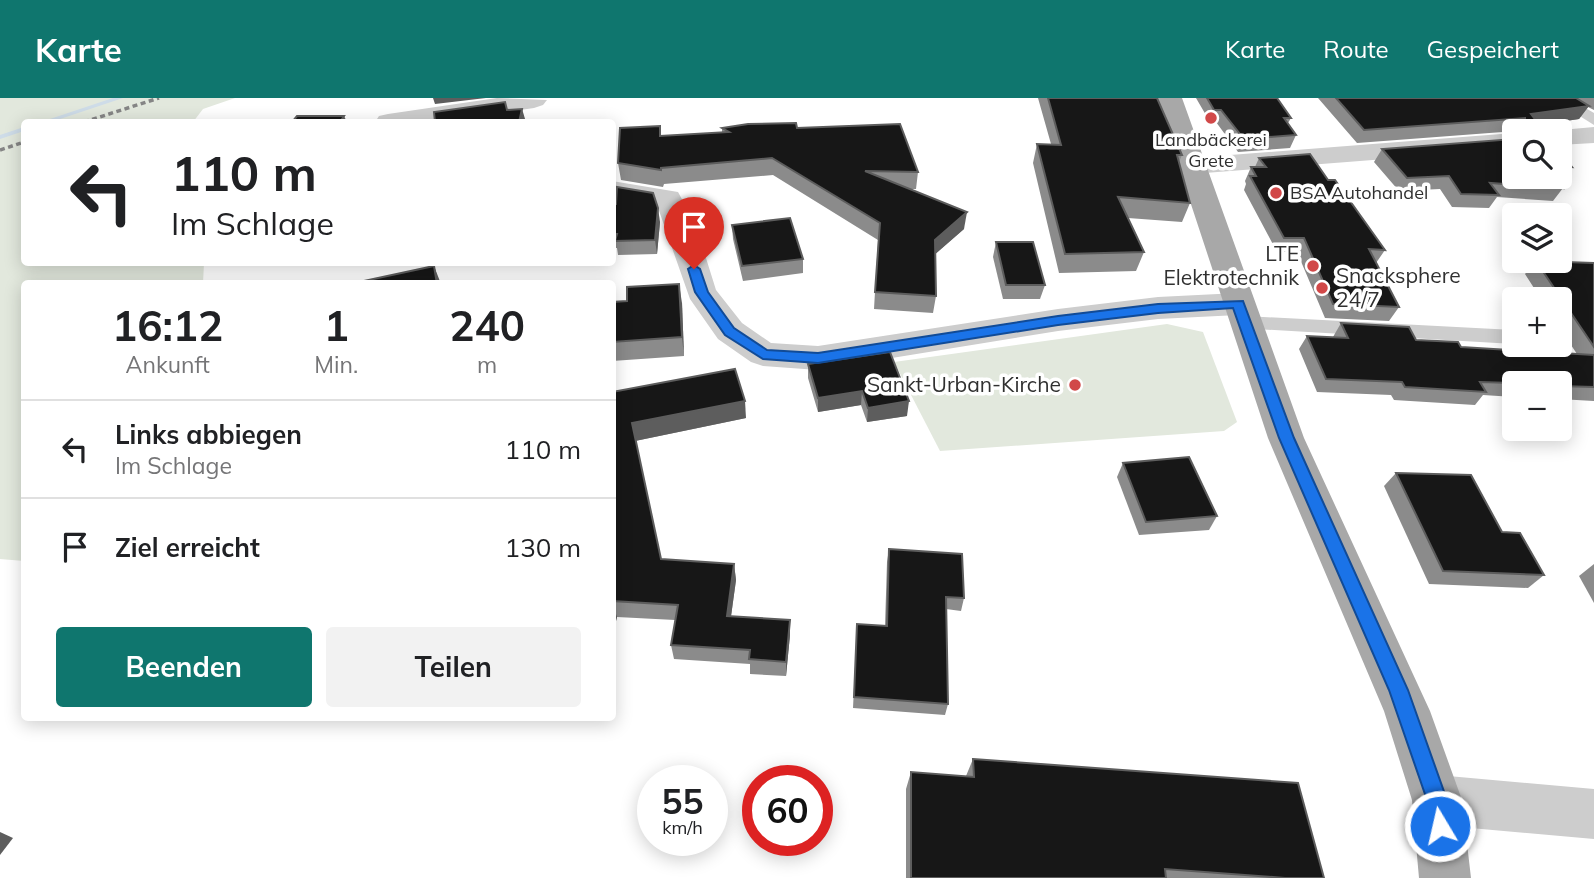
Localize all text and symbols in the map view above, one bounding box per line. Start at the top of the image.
text: Karte [35,29,122,70]
text: Karte [1225,34,1285,64]
text: Route [1323,34,1389,64]
text: Gespeichert [1427,34,1559,64]
marker: Landbäckerei Grete [1203,110,1219,126]
map controls [1502,119,1572,441]
button: search [1502,119,1572,189]
place label: Landbäckerei Grete [1155,128,1267,172]
text: 110 m [171,142,317,203]
icon: left [56,147,147,238]
place label: BSA Autohandel [1290,181,1428,204]
marker: BSA Autohandel [1268,185,1284,201]
pin [664,197,724,269]
text: Im Schlage [171,203,334,243]
button: layers [1502,203,1572,273]
icon: arrive [675,208,713,246]
place label: LTE Elektrotechnik [1163,240,1299,290]
marker: LTE Elektrotechnik [1305,258,1321,274]
place label: Snacksphere 24/7 [1336,262,1461,312]
marker: Snacksphere 24/7 [1314,280,1330,296]
button: + [1502,287,1572,357]
text: 16:12 [112,299,223,352]
text: 1 [324,299,349,352]
text: 240 [449,299,525,352]
text: Ankunft [126,350,210,379]
text: Min. [314,350,358,379]
text: m [477,350,497,379]
place label: Sankt-Urban-Kirche [867,371,1061,397]
button: − [1502,371,1572,441]
marker: Sankt-Urban-Kirche [1067,377,1083,393]
text: Links abbiegen [115,418,302,451]
icon: left [56,430,94,468]
text: 110 m [505,433,581,466]
text: Im Schlage [115,451,232,480]
icon: arrive [56,528,94,566]
text: Ziel erreicht [115,531,260,564]
text: 130 m [505,531,581,564]
button: Beenden [56,627,312,707]
button: Teilen [326,627,581,707]
speed limit sign: 60 [742,765,833,856]
text: 55 [661,779,704,823]
position arrow [1403,789,1477,863]
text: km/h [662,816,703,839]

